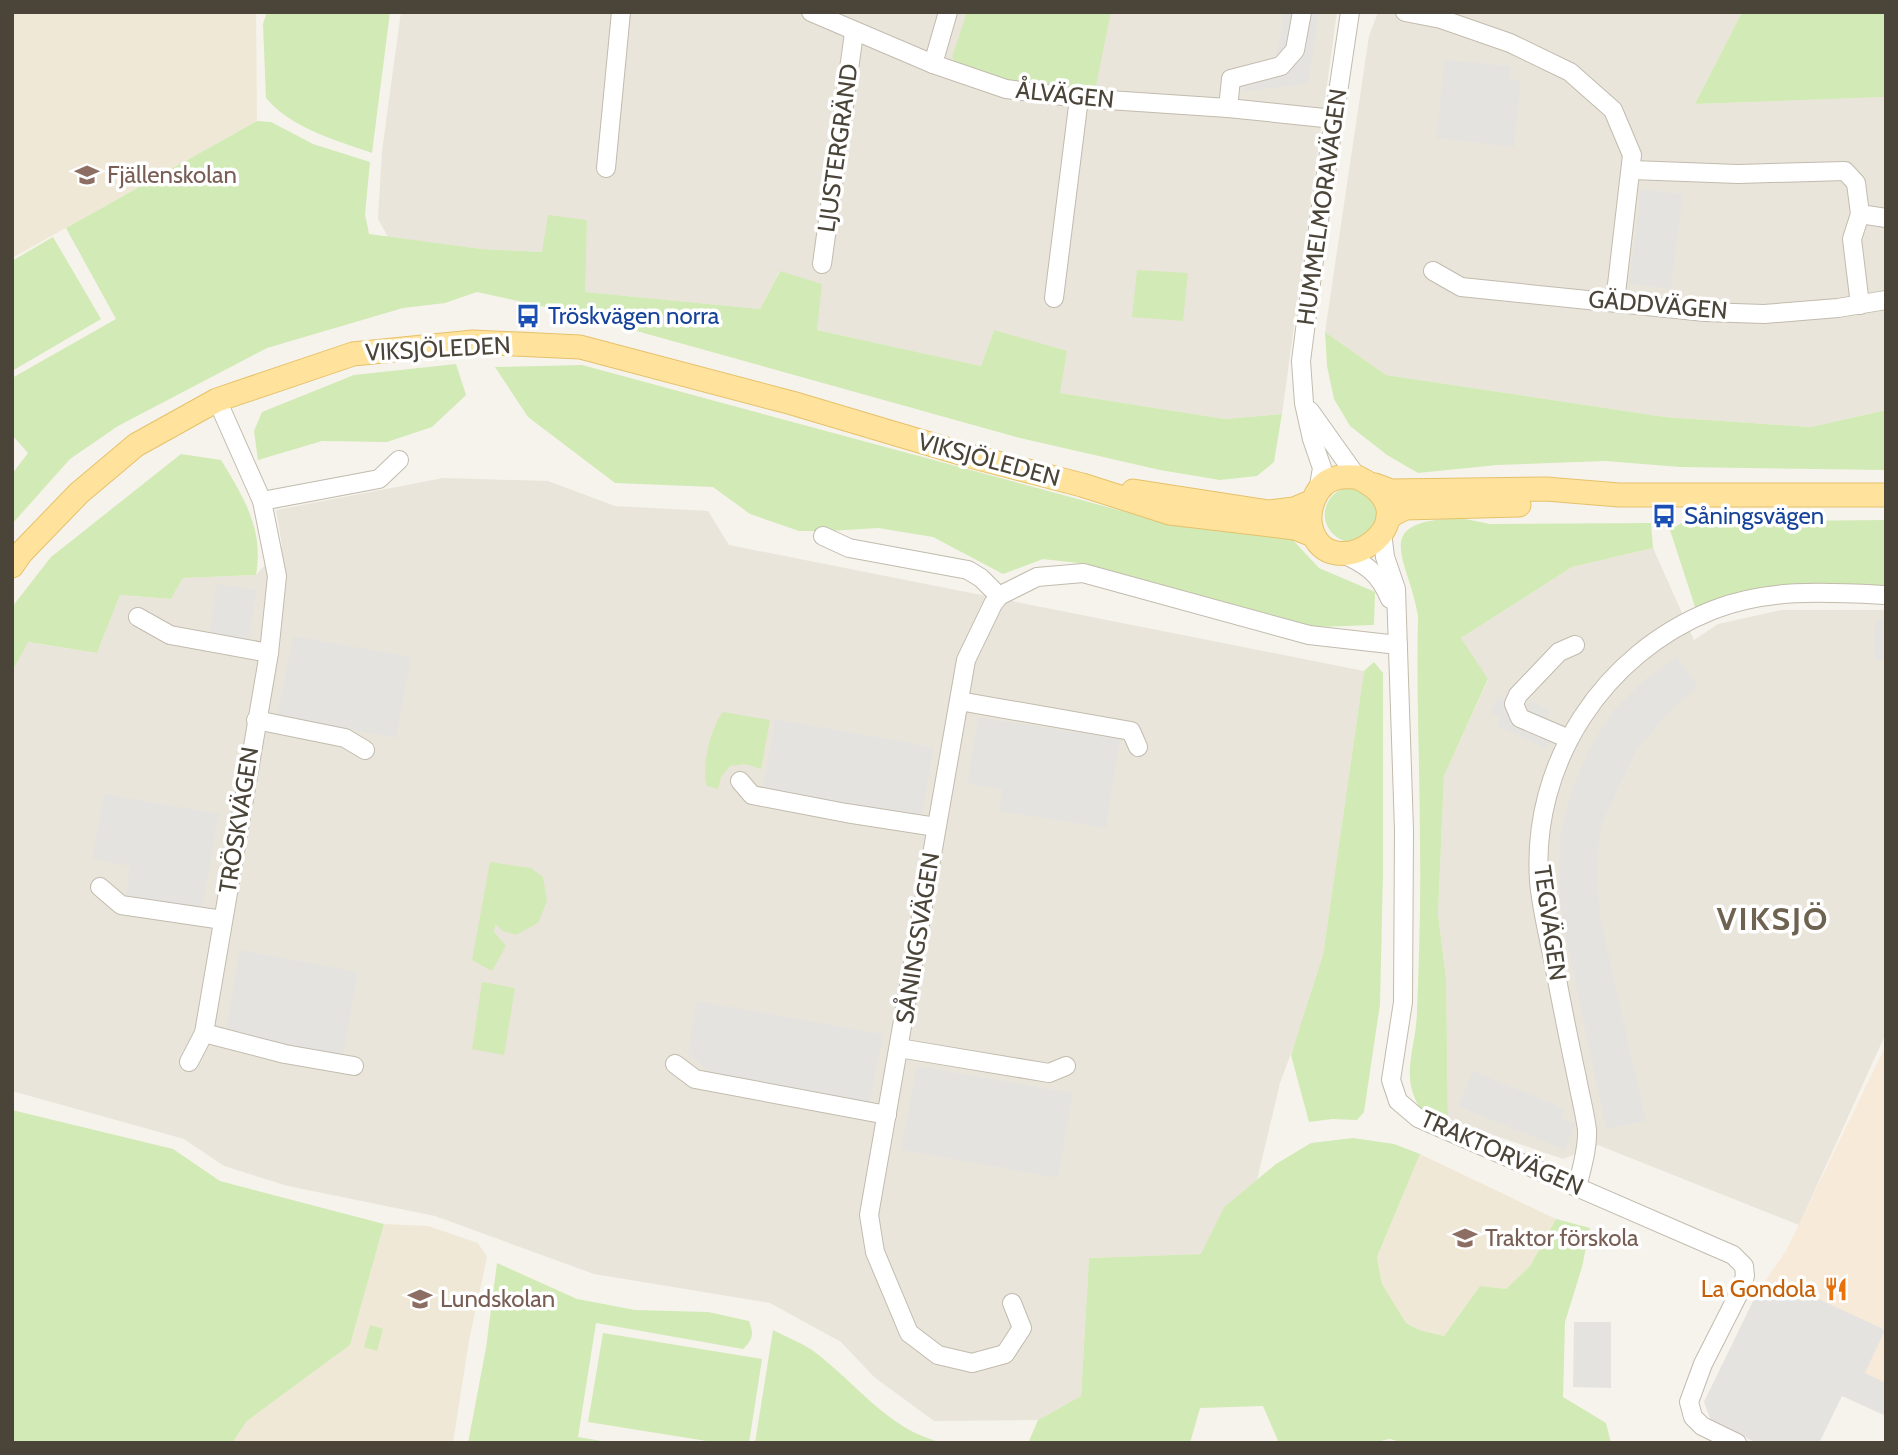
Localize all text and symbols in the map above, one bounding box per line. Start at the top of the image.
street label: LJUSTERGRÄND [811,62,864,234]
street label: ÅLVÄGEN [1014,75,1116,114]
street label: HUMMELMORAVÄGEN [1291,87,1352,327]
place label: Fjällenskolan [107,160,237,189]
school or university icon: Fjällenskolan [73,161,101,189]
street label: GÄDDVÄGEN [1587,284,1729,325]
place label: Tröskvägen norra [548,301,720,330]
bus stop icon: Tröskvägen norra [514,302,542,330]
street label: VIKSJÖLEDEN [364,330,512,367]
street label: VIKSJÖLEDEN [915,427,1063,492]
place label: Såningsvägen [1684,501,1824,530]
bus stop icon: Såningsvägen [1650,502,1678,530]
street label: TRÖSKVÄGEN [213,745,264,895]
street label: SÅNINGSVÄGEN [890,850,945,1026]
street label: TEGVÄGEN [1528,863,1573,983]
district label: VIKSJÖ [1717,899,1829,938]
street label: TRAKTORVÄGEN [1416,1104,1588,1201]
place label: Traktor förskola [1485,1223,1639,1252]
school or university icon: Traktor förskola [1451,1224,1479,1252]
place label: La Gondola [1701,1274,1816,1303]
restaurant icon: La Gondola [1822,1275,1850,1303]
place label: Lundskolan [440,1284,555,1313]
school or university icon: Lundskolan [406,1285,434,1313]

